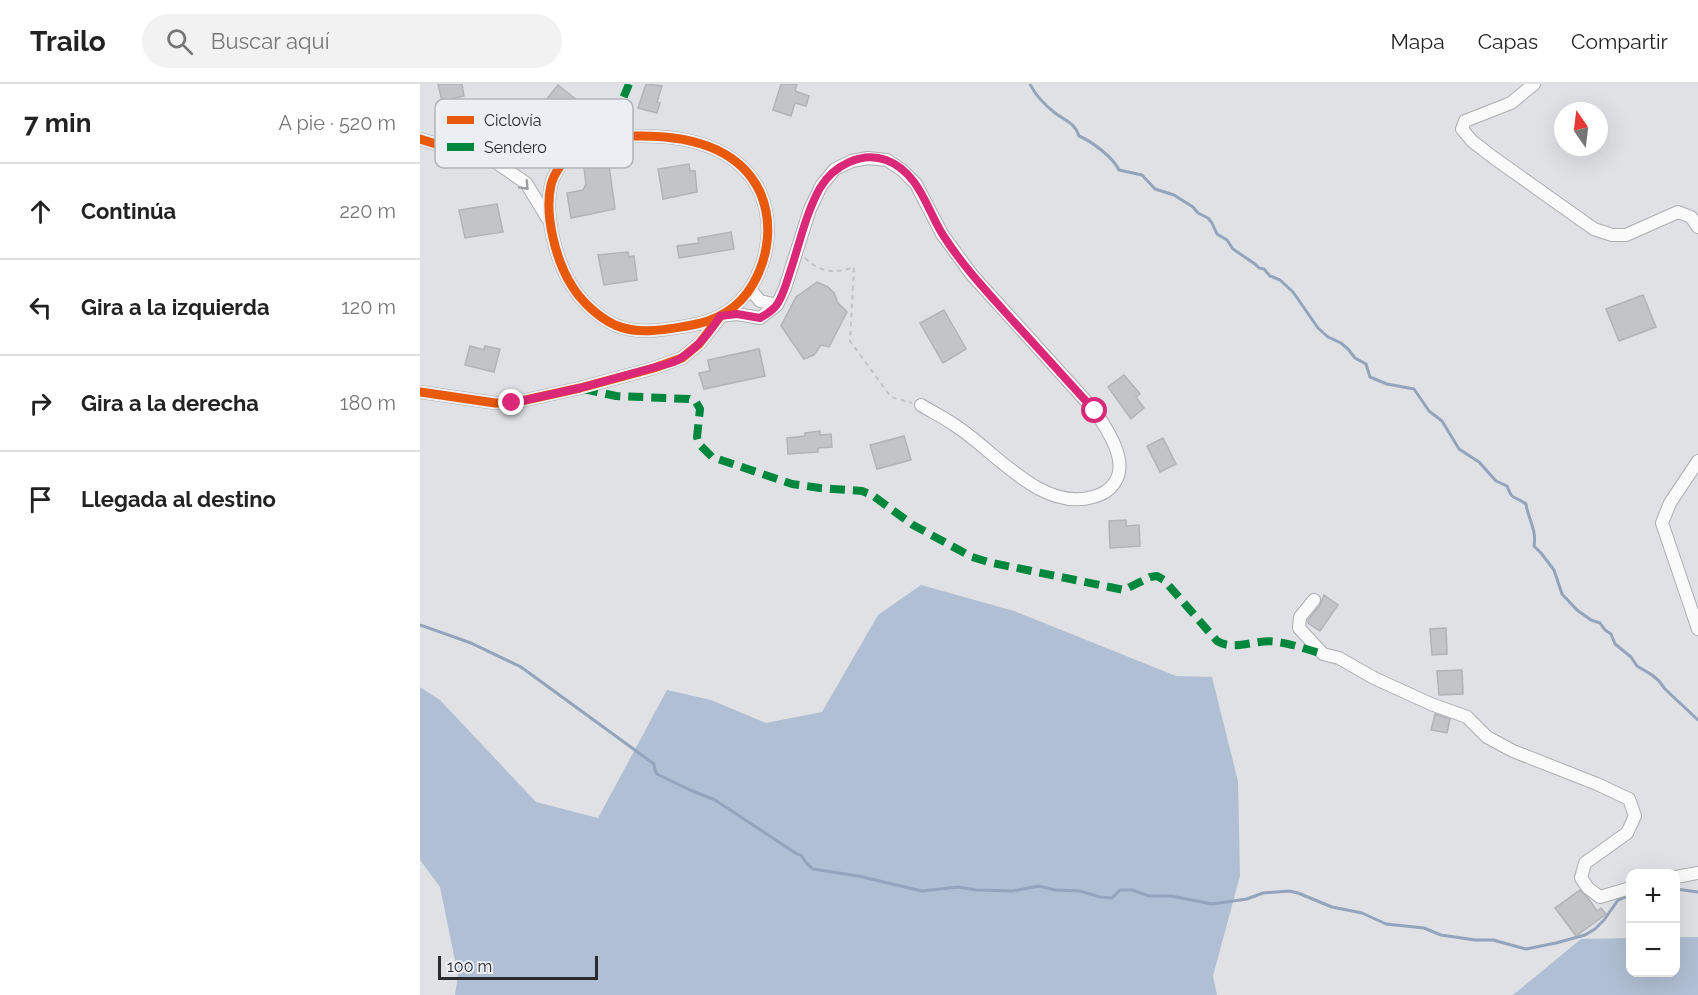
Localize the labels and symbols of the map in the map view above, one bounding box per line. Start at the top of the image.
legend [435,99,633,168]
north arrow [1554,102,1608,156]
text: Ciclovía [484,111,542,130]
text: Sendero [484,138,547,157]
one-way arrow [518,179,529,189]
route end [498,389,524,415]
route start [1081,397,1107,423]
scale bar [438,953,598,980]

